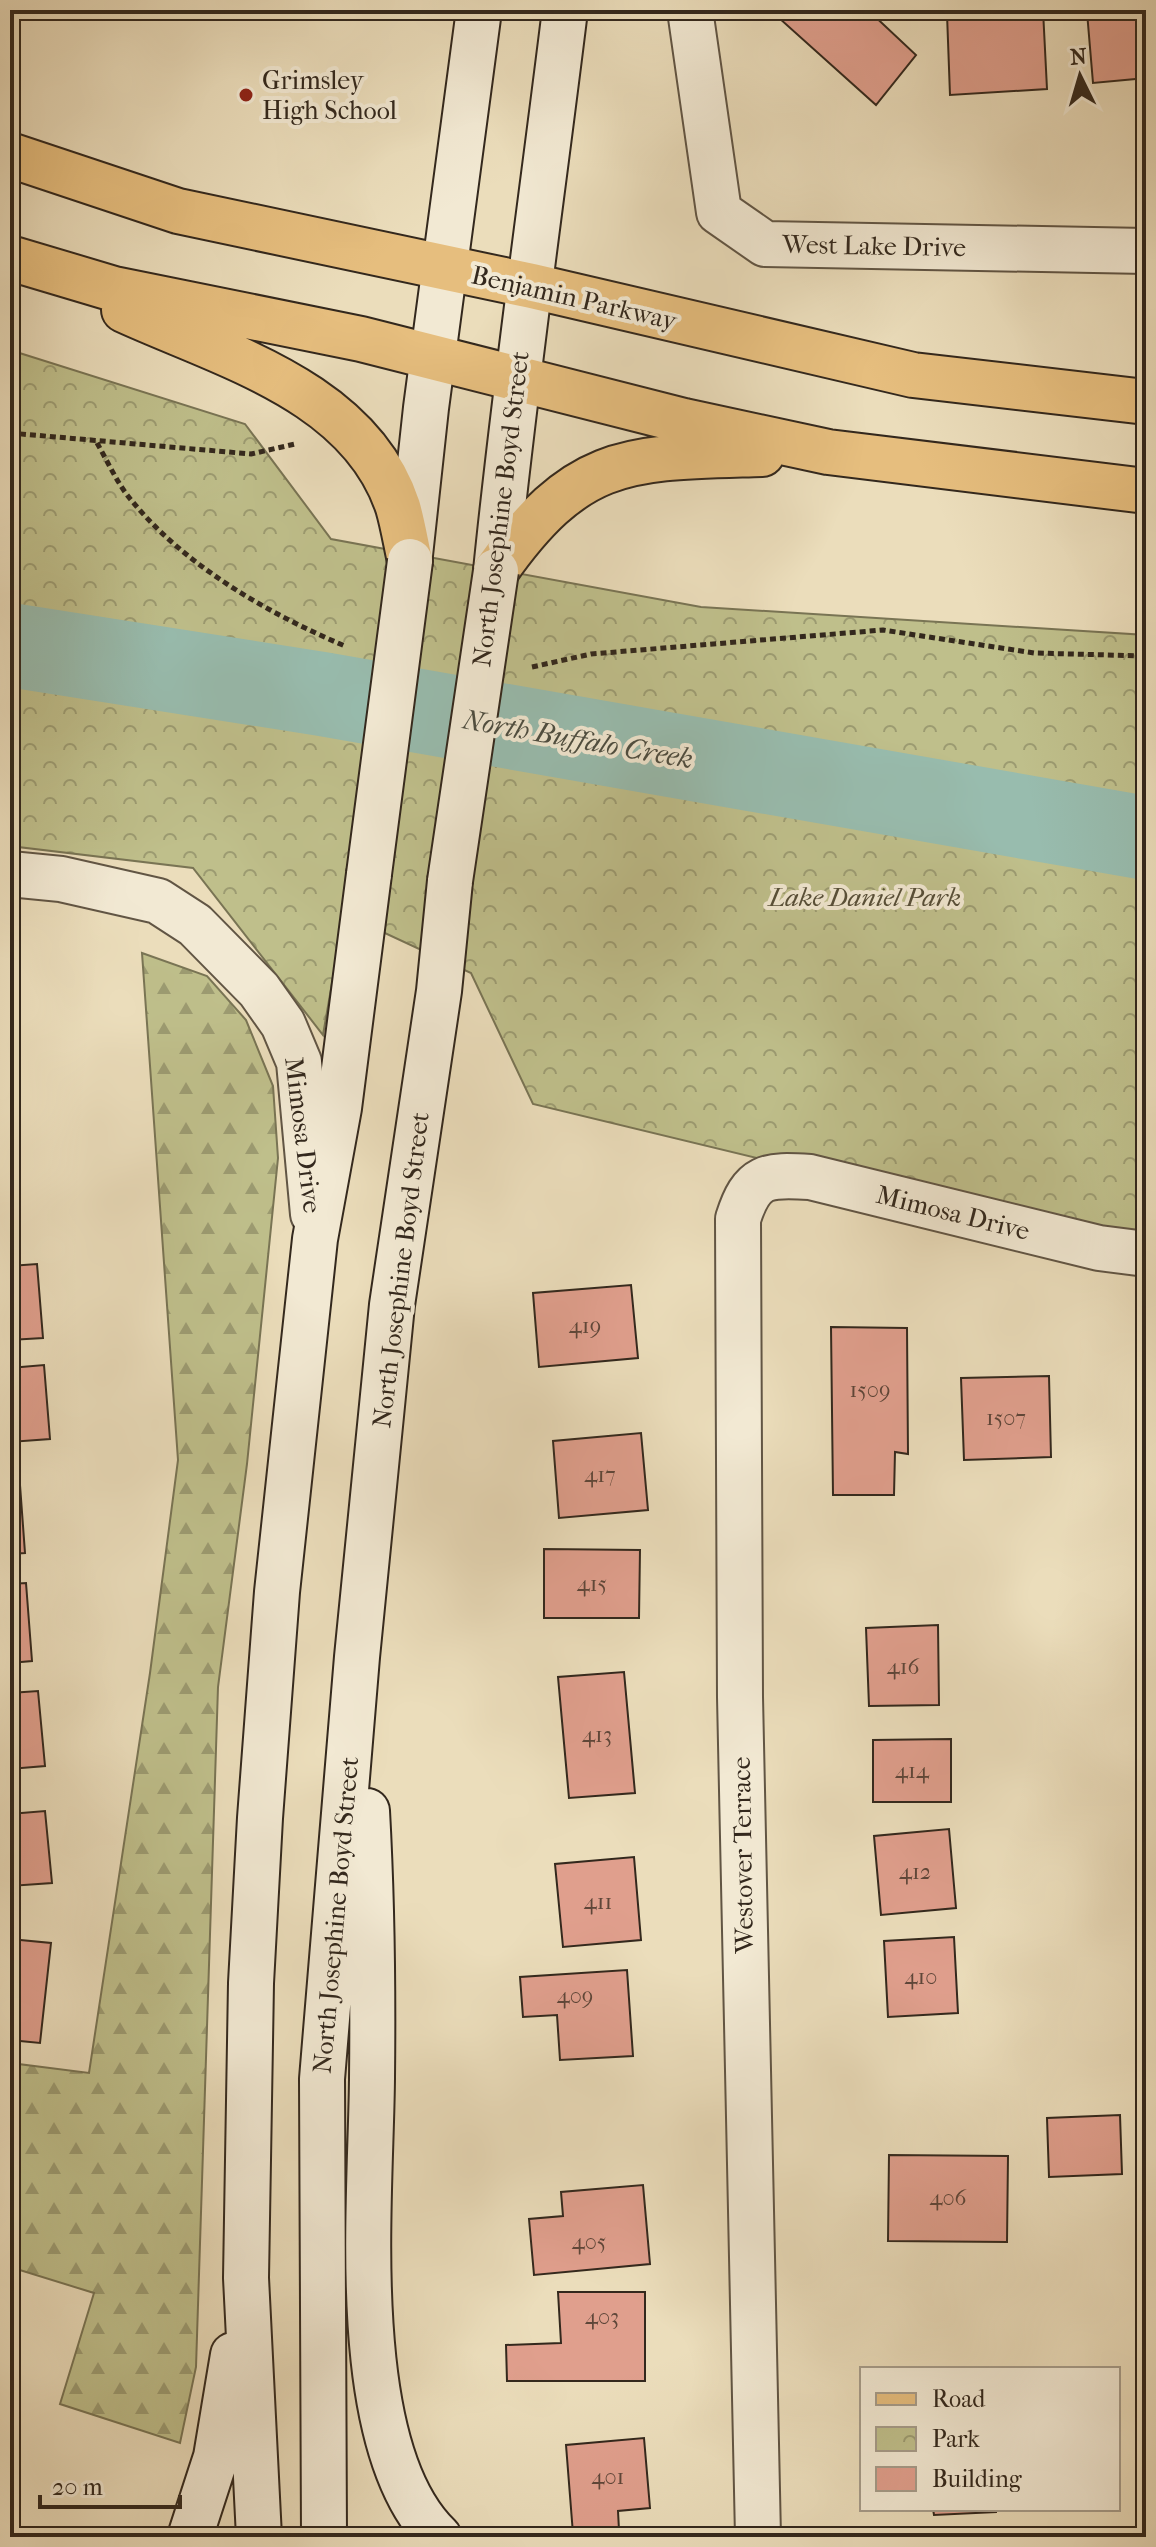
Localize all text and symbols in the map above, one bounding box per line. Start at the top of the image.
north arrow [1040,36,1120,116]
text: N [1069,43,1088,71]
place label: Grimsley High School [262,65,397,126]
marker: Grimsley High School [237,86,255,104]
street label: West Lake Drive [781,229,966,263]
street label: Benjamin Parkway [468,259,681,337]
street label: North Josephine Boyd Street [466,349,536,669]
water label: North Buffalo Creek [459,702,696,775]
park label: Lake Daniel Park [767,882,961,913]
street label: Mimosa Drive [278,1055,328,1215]
street label: North Josephine Boyd Street [366,1110,436,1430]
street label: Mimosa Drive [873,1179,1033,1247]
house number: 419 [569,1313,601,1339]
house number: 1509 [850,1377,890,1403]
house number: 1507 [986,1405,1026,1431]
house number: 417 [584,1462,616,1488]
house number: 415 [577,1571,607,1597]
house number: 416 [887,1654,919,1680]
house number: 413 [582,1722,612,1748]
street label: North Josephine Boyd Street [307,1755,365,2075]
street label: Westover Terrace [726,1756,760,1955]
house number: 414 [895,1758,930,1784]
house number: 412 [899,1859,931,1885]
house number: 411 [584,1889,612,1915]
house number: 410 [905,1964,937,1990]
house number: 409 [557,1983,593,2009]
house number: 406 [929,2185,967,2211]
house number: 405 [572,2229,606,2255]
house number: 403 [585,2304,619,2330]
legend [860,2367,1120,2511]
text: Road [932,2385,986,2413]
text: Park [932,2425,980,2453]
scale bar [40,2459,180,2509]
house number: 401 [592,2464,624,2490]
text: Building [932,2465,1023,2493]
text: 20 m [52,2473,103,2501]

